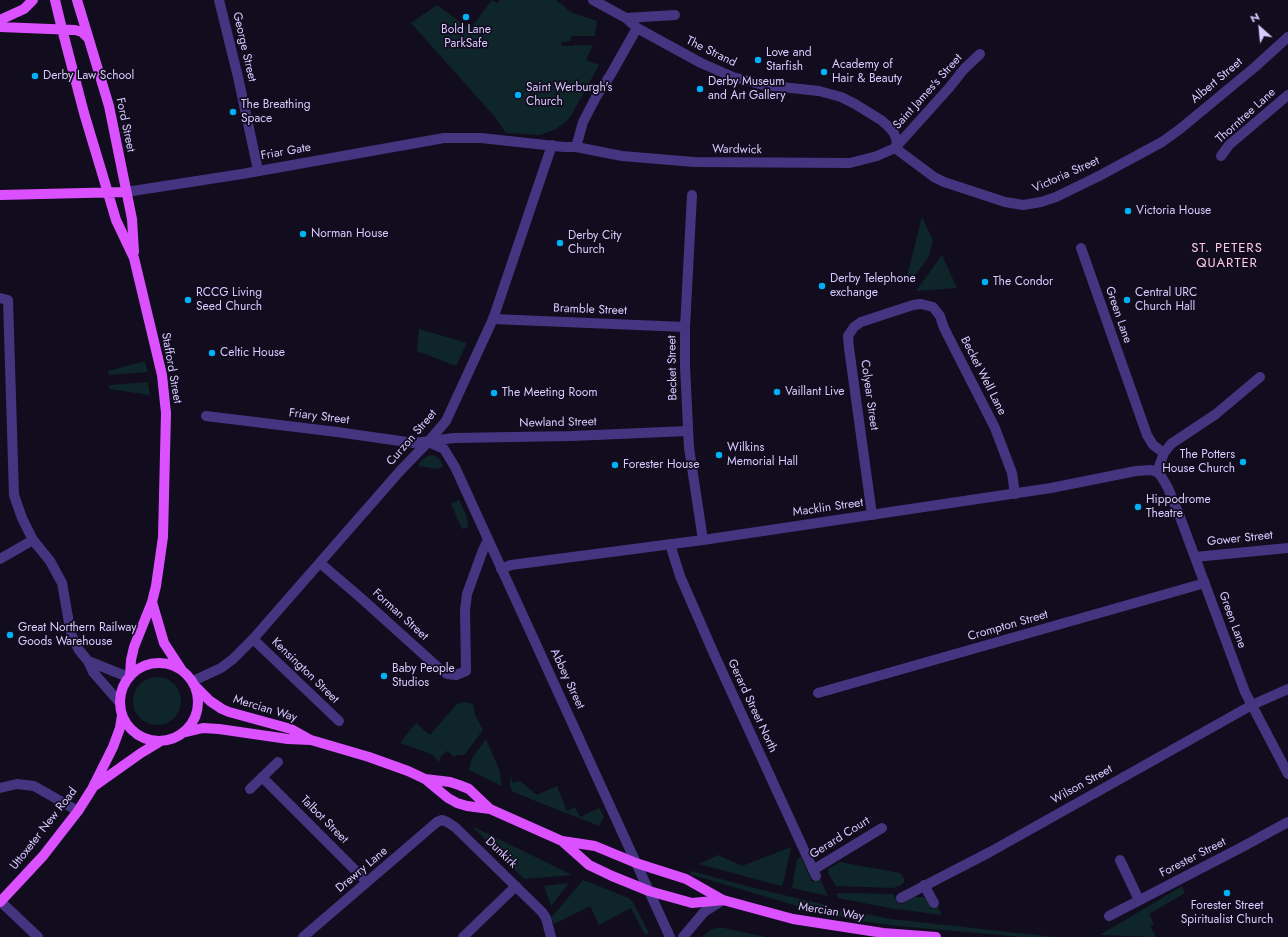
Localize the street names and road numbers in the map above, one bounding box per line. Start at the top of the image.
street label: George Street [229,11,259,83]
street label: The Strand [684,34,738,70]
street label: Saint James's Street [890,51,966,133]
street label: Albert Street [1188,55,1246,107]
street label: Thorntree Lane [1213,85,1279,147]
street label: Ford Street [112,96,138,154]
street label: Friar Gate [260,141,312,163]
street label: Wardwick [712,142,762,158]
street label: Victoria Street [1030,154,1102,196]
street label: Green Lane [1102,285,1134,345]
street label: Bramble Street [553,302,627,318]
street label: Stafford Street [158,331,184,405]
street label: Becket Well Lane [957,334,1009,418]
street label: Becket Street [665,335,681,401]
street label: Colyear Street [857,359,881,431]
street label: Friary Street [288,406,350,428]
street label: Curzon Street [384,407,440,469]
street label: Newland Street [519,415,597,431]
street label: Macklin Street [792,496,864,520]
street label: Gower Street [1206,528,1274,550]
street label: Forman Street [369,586,431,644]
street label: Green Lane [1215,590,1249,650]
street label: Crompton Street [966,608,1050,644]
street label: Kensington Street [268,635,342,707]
street label: Abbey Street [547,646,587,712]
street label: Gerard Street North [724,657,780,755]
street label: Mercian Way [231,692,299,726]
street label: Wilson Street [1049,762,1115,808]
street label: Uttoxeter New Road [7,785,81,873]
street label: Talbot Street [297,793,351,847]
street label: Gerard Court [807,814,873,862]
street label: Dunkirk [482,834,520,872]
street label: Forester Street [1157,835,1229,881]
street label: Drewry Lane [333,844,391,896]
street label: Mercian Way [797,900,865,924]

